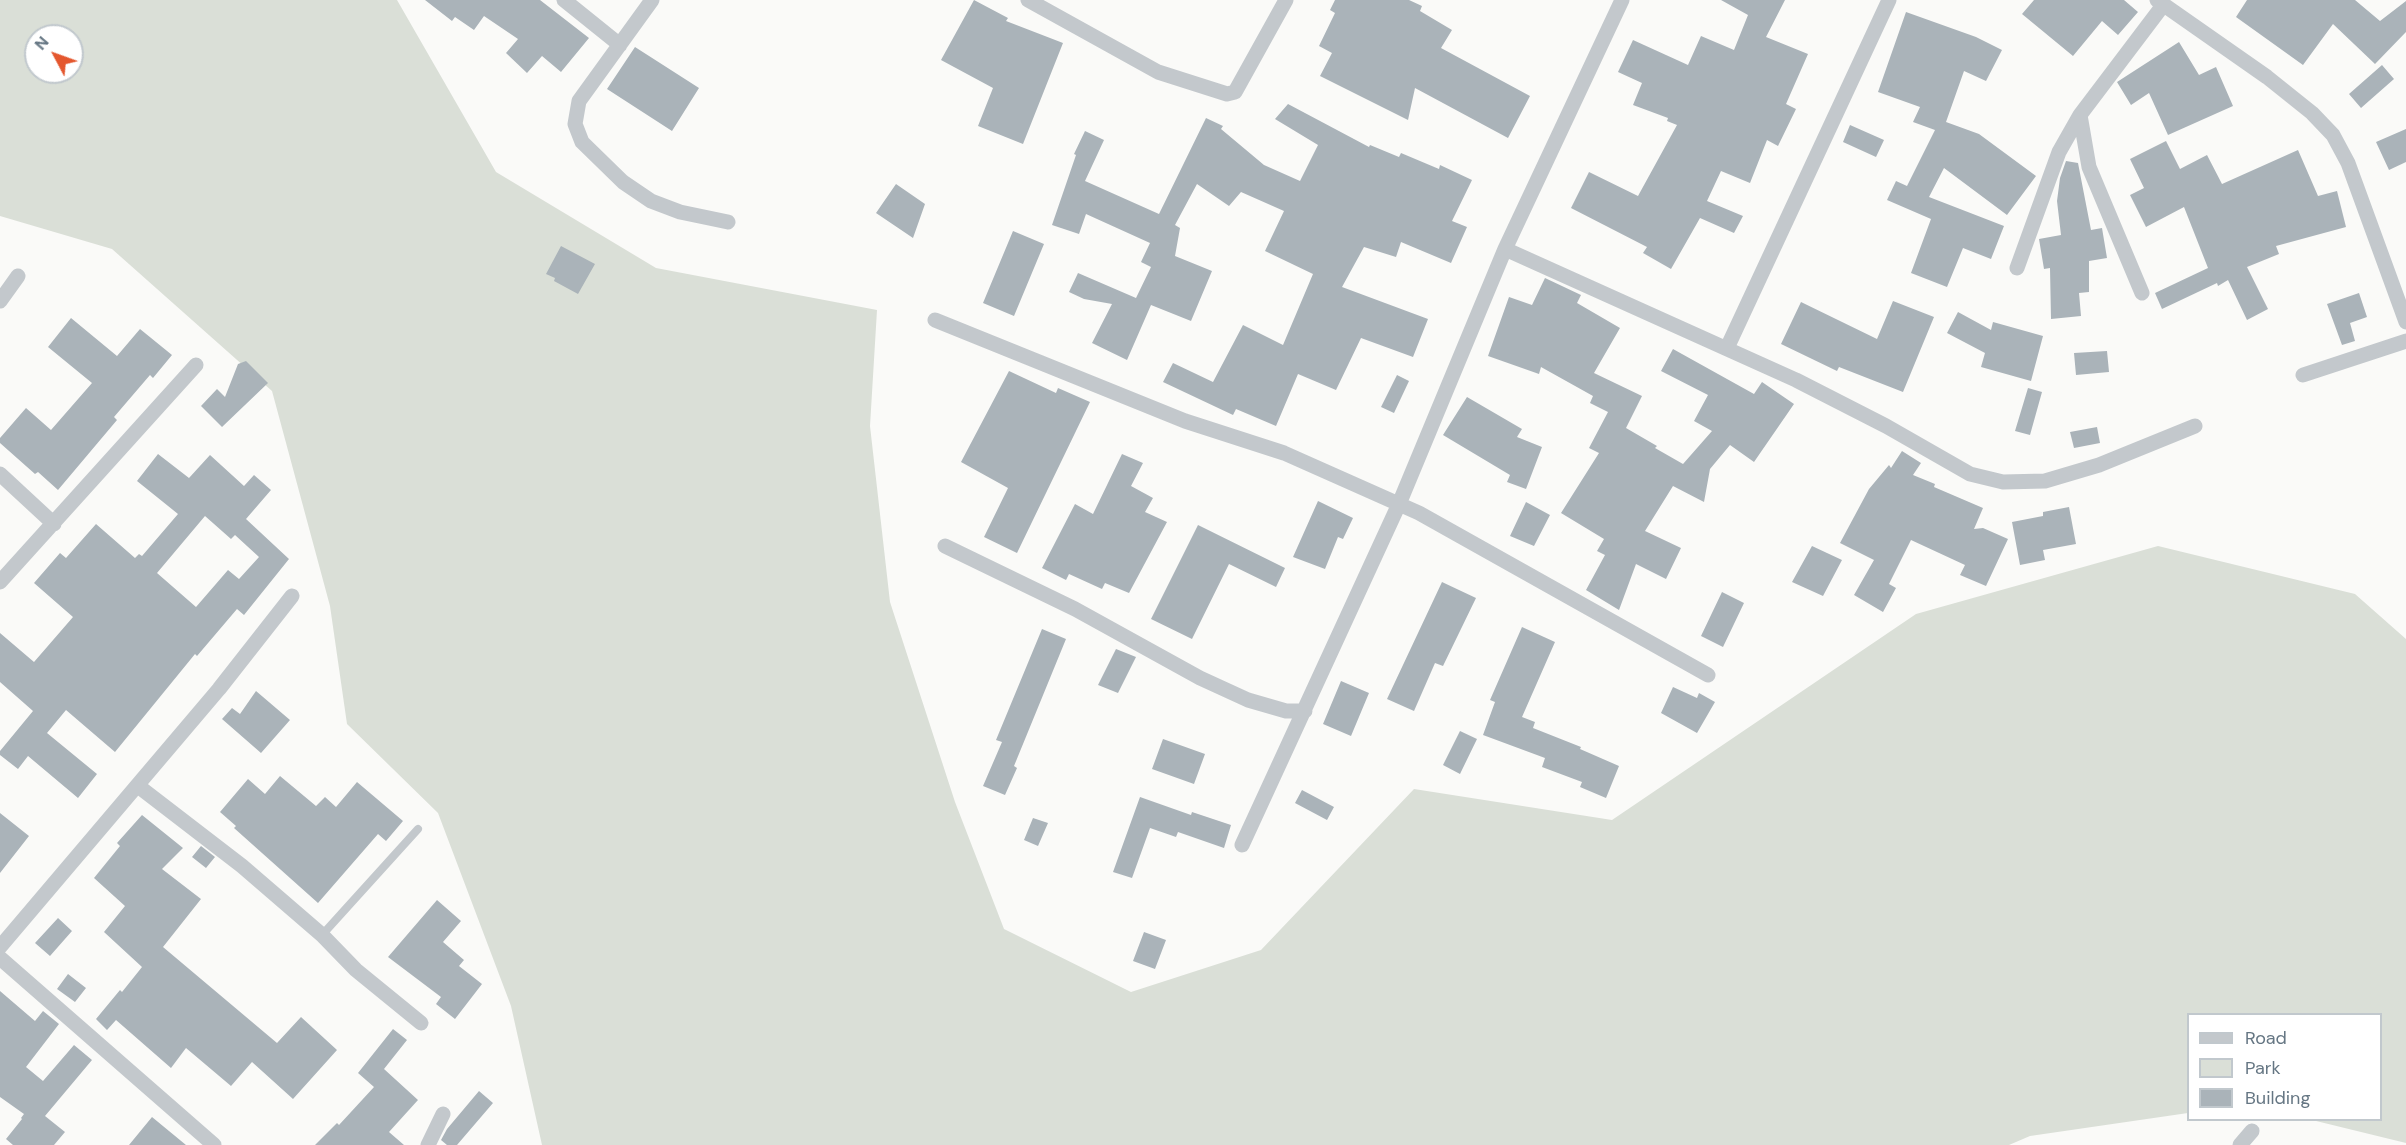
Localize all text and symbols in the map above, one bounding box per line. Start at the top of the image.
north arrow [24,24,84,84]
text: N [30,32,53,54]
legend [2187,1013,2382,1121]
text: Road [2245,1026,2287,1050]
text: Park [2245,1056,2281,1080]
text: Building [2245,1086,2310,1110]

